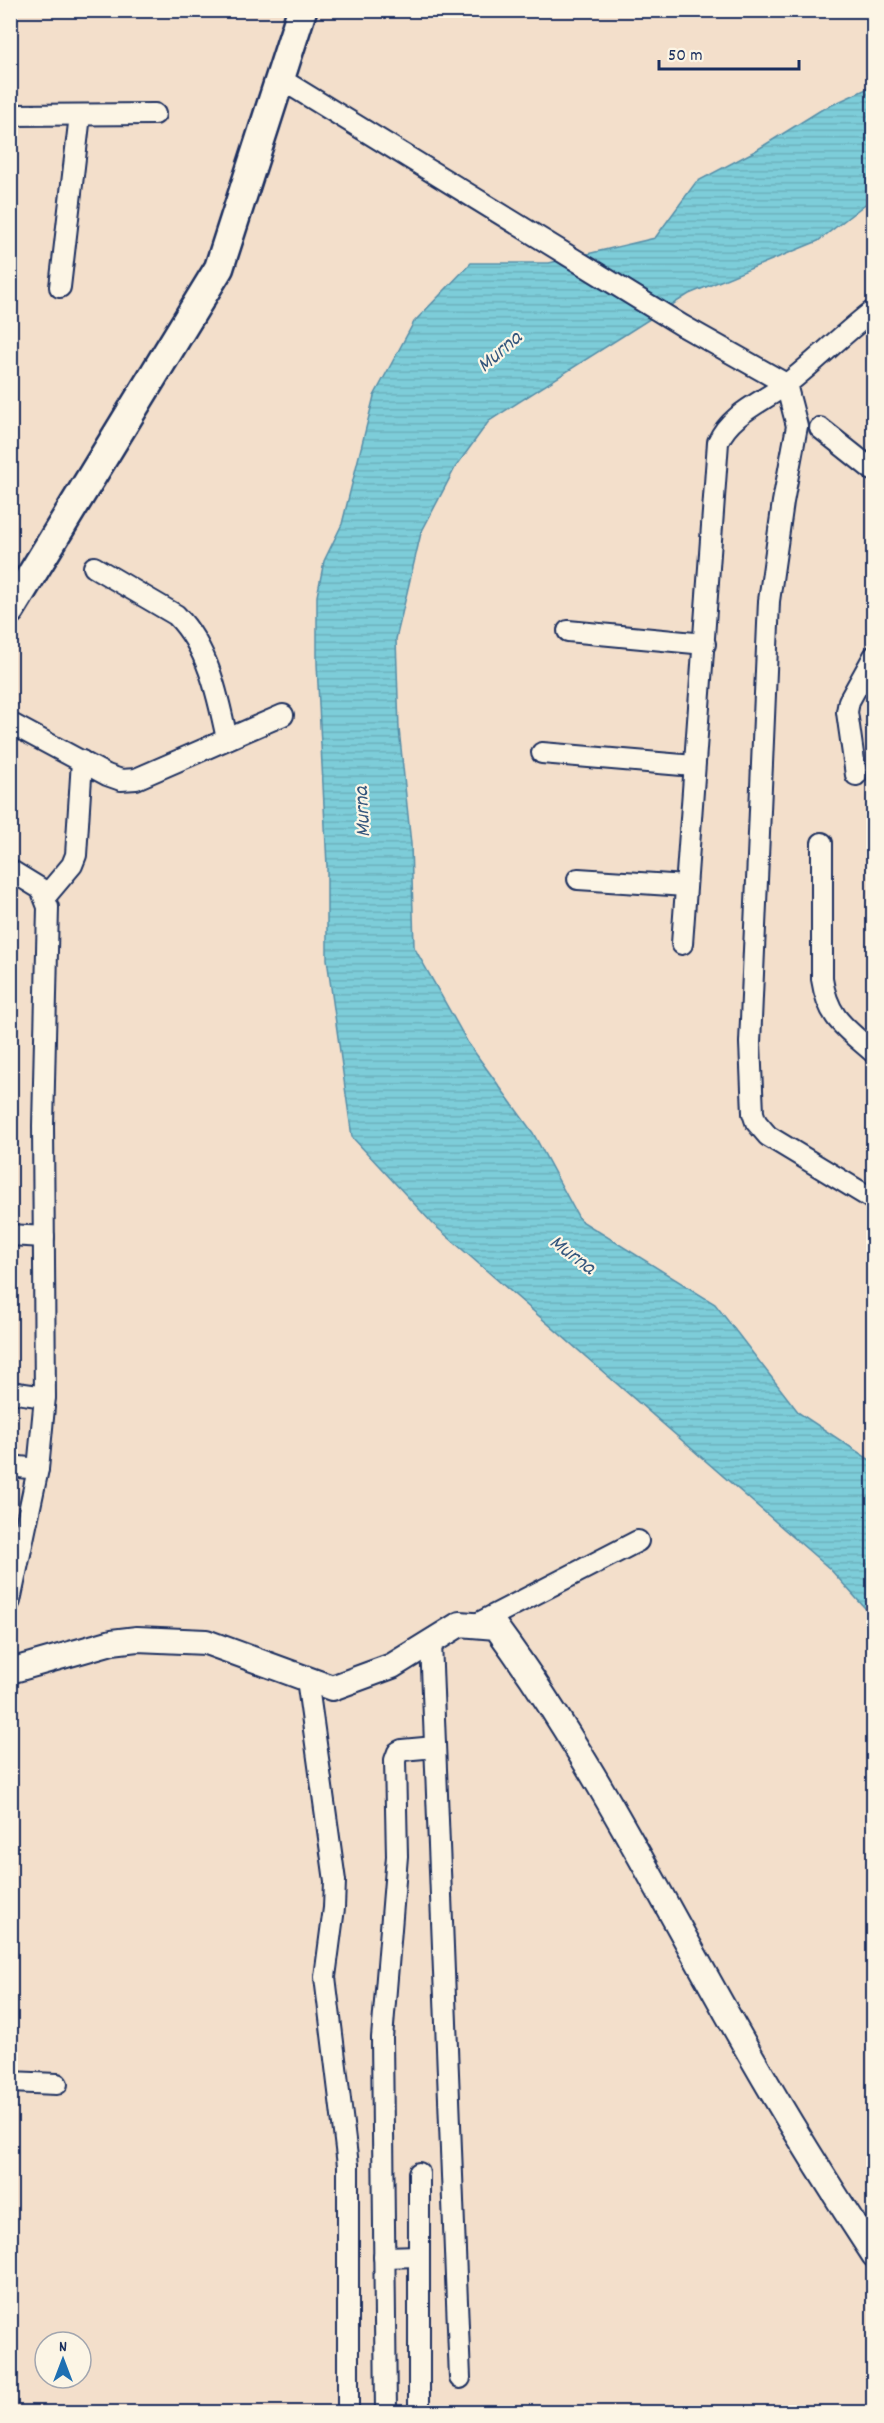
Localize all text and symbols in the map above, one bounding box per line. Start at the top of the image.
scale bar [659,33,798,71]
text: 50 m [668,44,703,69]
water label: Murna [471,323,531,381]
water label: Murna [347,784,380,838]
water label: Murna [542,1228,603,1285]
north arrow [33,2330,93,2390]
text: N [59,2336,67,2359]

